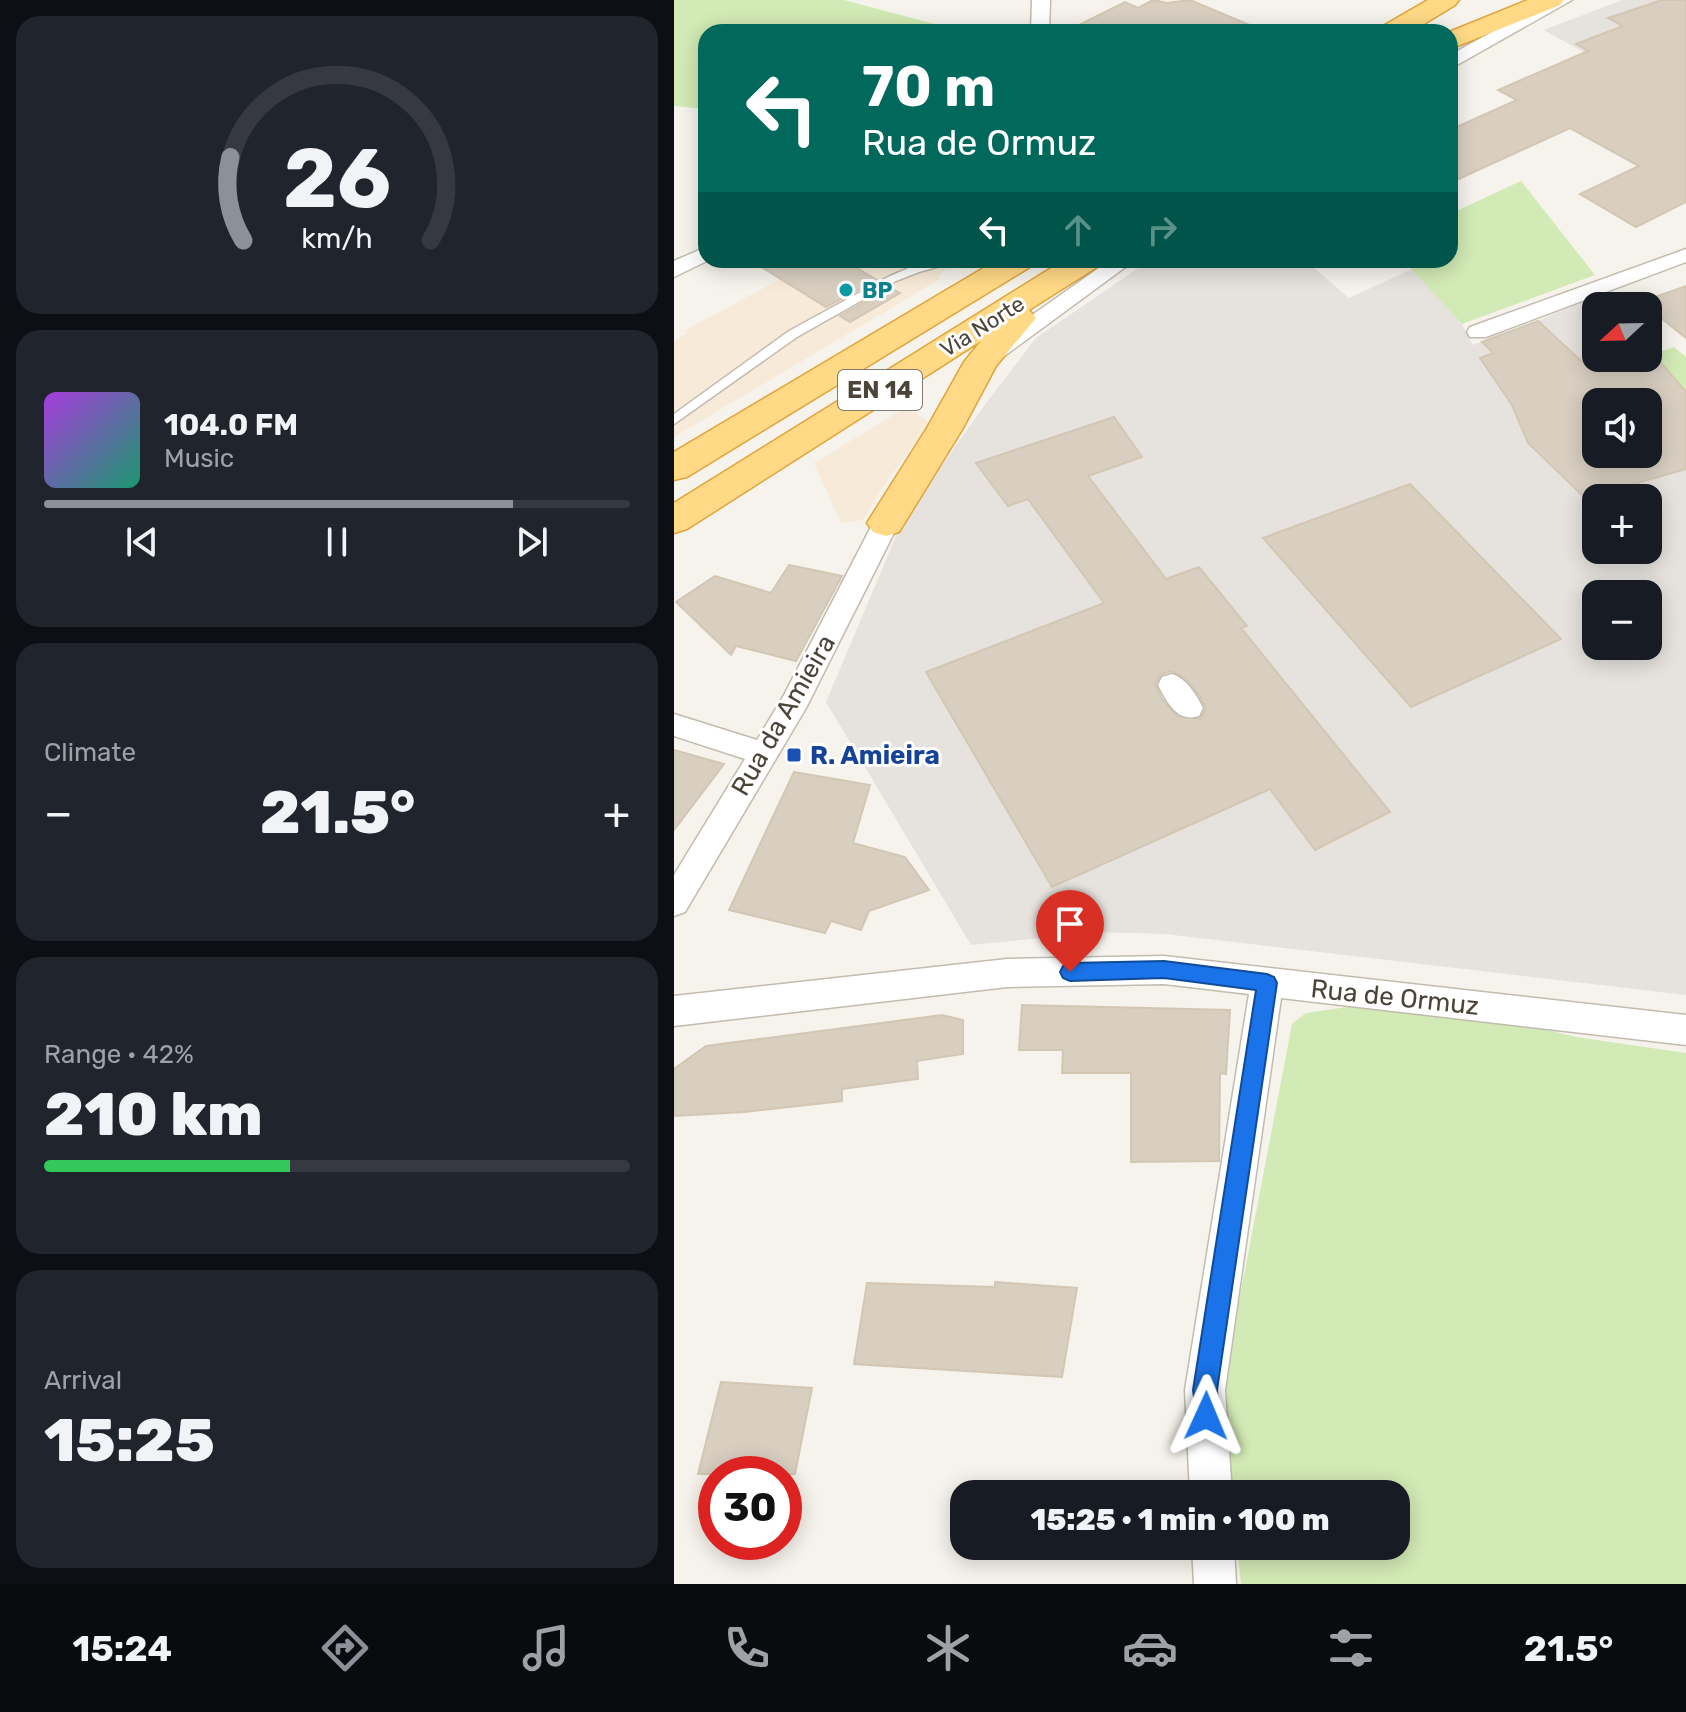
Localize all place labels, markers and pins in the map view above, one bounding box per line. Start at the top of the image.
place label: BP [862,277,892,304]
marker: BP [837,281,855,299]
place label: R. Amieira [810,740,940,771]
marker: R. Amieira [785,746,803,764]
pin [1036,890,1104,972]

